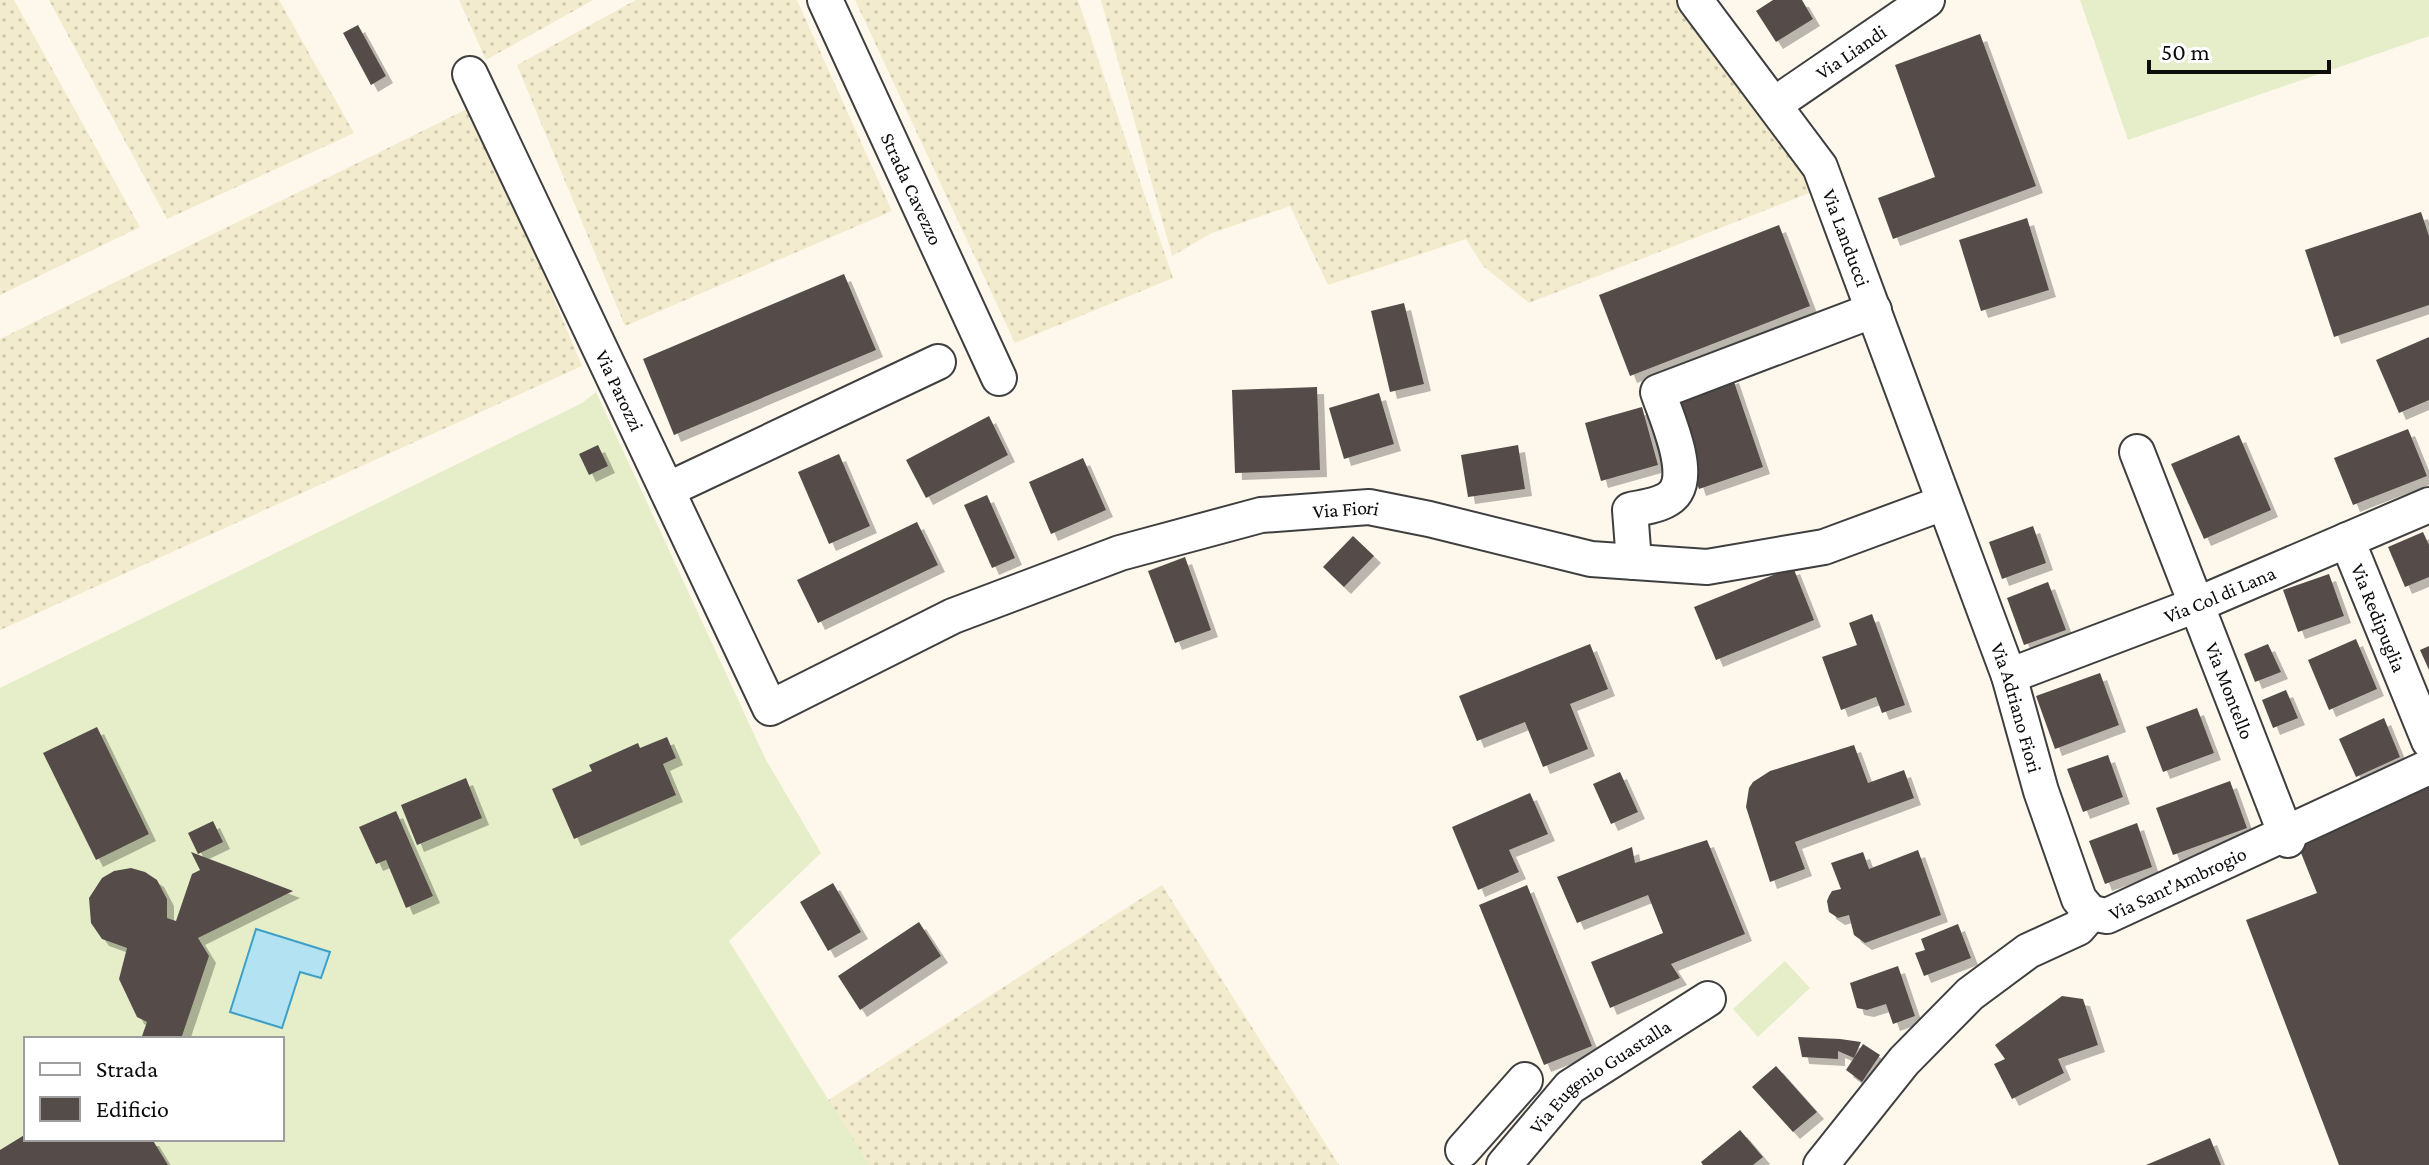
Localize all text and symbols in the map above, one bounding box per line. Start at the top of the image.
street label: Via Liandi [1812,20,1890,84]
scale bar [2149,24,2329,74]
text: 50 m [2161,38,2210,65]
street label: Strada Cavezzo [877,129,947,249]
street label: Via Landucci [1818,186,1874,289]
street label: Via Parozzi [591,346,648,434]
street label: Via Fiori [1312,496,1381,522]
street label: Via Redipuglia [2347,560,2411,675]
street label: Via Col di Lana [2161,561,2279,627]
street label: Via Montello [2201,639,2259,742]
street label: Via Adriano Fiori [1987,640,2046,775]
street label: Via Sant'Ambrogio [2105,842,2250,925]
street label: Via Eugenio Guastalla [1524,1015,1675,1138]
legend [24,1037,284,1141]
text: Strada [96,1055,158,1082]
text: Edificio [96,1095,169,1122]

